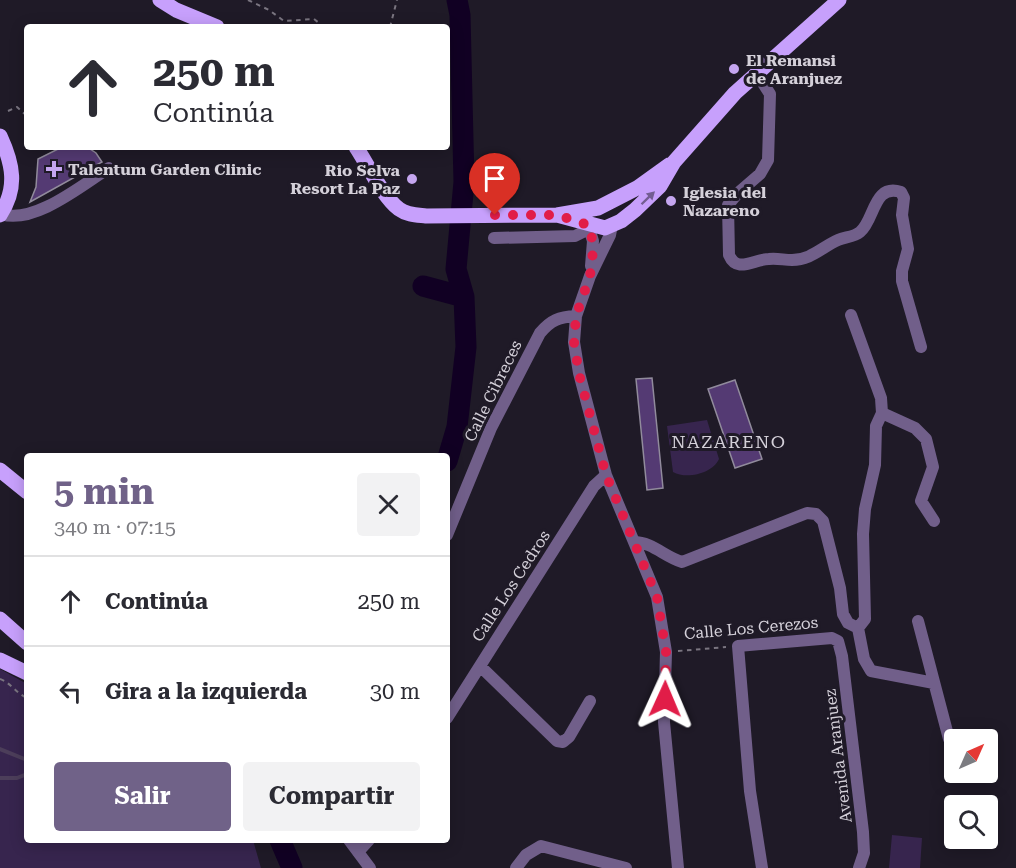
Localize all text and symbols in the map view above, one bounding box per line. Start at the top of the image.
text: 250 m [153,47,275,96]
icon: ahead [54,48,132,126]
place label: El Remansi de Aranjuez [746,51,842,88]
marker: El Remansi de Aranjuez [727,62,741,76]
text: Continúa [153,97,274,129]
pin [469,153,520,215]
marker: Talentum Garden Clinic [45,160,63,178]
place label: Talentum Garden Clinic [68,160,261,179]
place label: Rio Selva Resort La Paz [290,161,401,198]
icon: arrive [478,162,511,195]
marker: Rio Selva Resort La Paz [405,172,419,186]
place label: Iglesia del Nazareno [683,183,767,220]
one-way arrow [640,191,655,205]
marker: Iglesia del Nazareno [664,194,678,208]
street label: Calle Cibreces [460,337,526,445]
district label: NAZARENO [671,431,787,452]
text: 5 min [54,471,154,513]
button: close [357,473,420,536]
text: 340 m · 07:15 [54,515,176,539]
street label: Calle Los Cedros [468,526,554,645]
icon: ahead [54,585,87,618]
text: Continúa [105,589,208,614]
text: 250 m [357,589,420,614]
street label: Calle Los Cerezos [683,613,819,643]
position arrow [633,667,697,731]
icon: left [54,675,87,708]
text: Gira a la izquierda [105,679,307,704]
text: 30 m [370,679,420,704]
street label: Avenida Aranjuez [820,688,856,824]
north arrow [944,729,998,783]
map controls [944,729,998,849]
button: Salir [54,762,231,831]
button: Compartir [243,762,420,831]
button: search [944,795,998,849]

